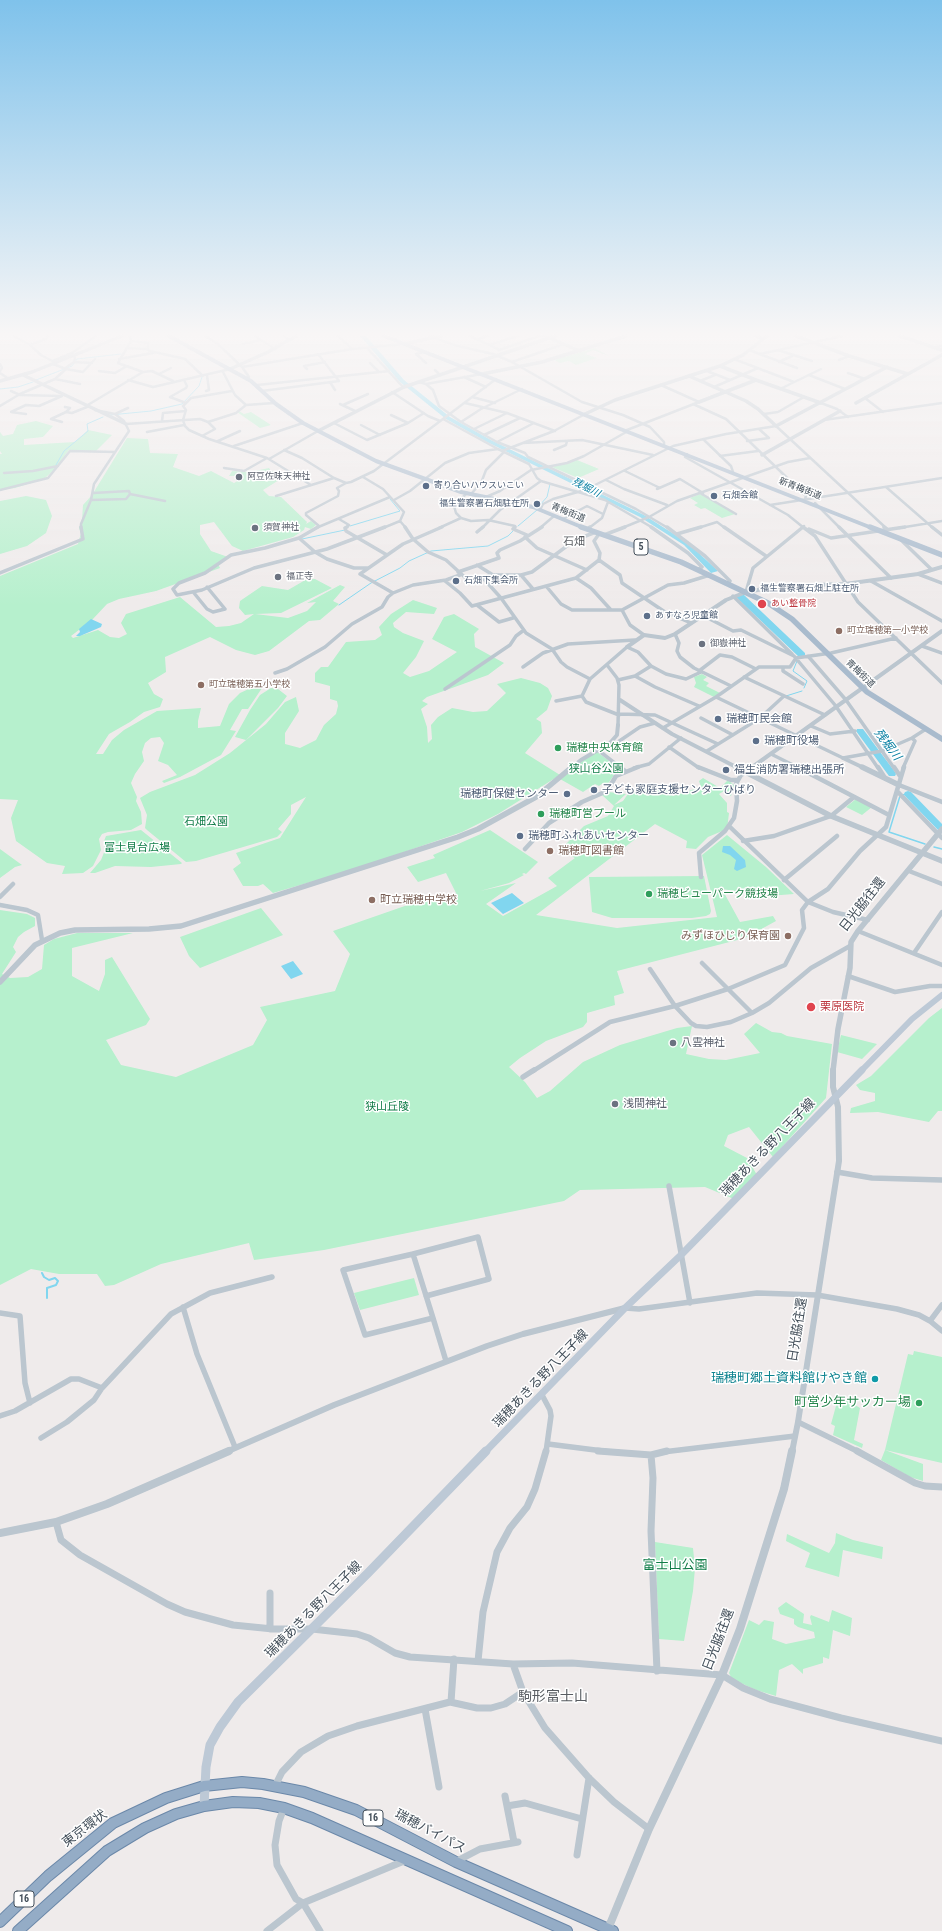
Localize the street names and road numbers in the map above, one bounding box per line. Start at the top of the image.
street label: 新青梅街道 [777,476,823,502]
street label: 青梅街道 [549,501,587,525]
road number: 5 [634,539,648,555]
street label: 青梅街道 [843,658,877,690]
street label: 日光脇往還 [837,875,889,935]
street label: 瑞穂あきる野八王子線 [717,1096,819,1200]
street label: 日光脇往還 [785,1297,811,1363]
street label: 瑞穂あきる野八王子線 [490,1327,592,1431]
street label: 瑞穂あきる野八王子線 [263,1559,365,1661]
street label: 日光脇往還 [700,1607,738,1673]
street label: 東京環状 [60,1807,110,1851]
street label: 瑞穂バイパス [392,1807,468,1857]
road number: 16 [363,1810,383,1826]
road number: 16 [14,1891,34,1907]

